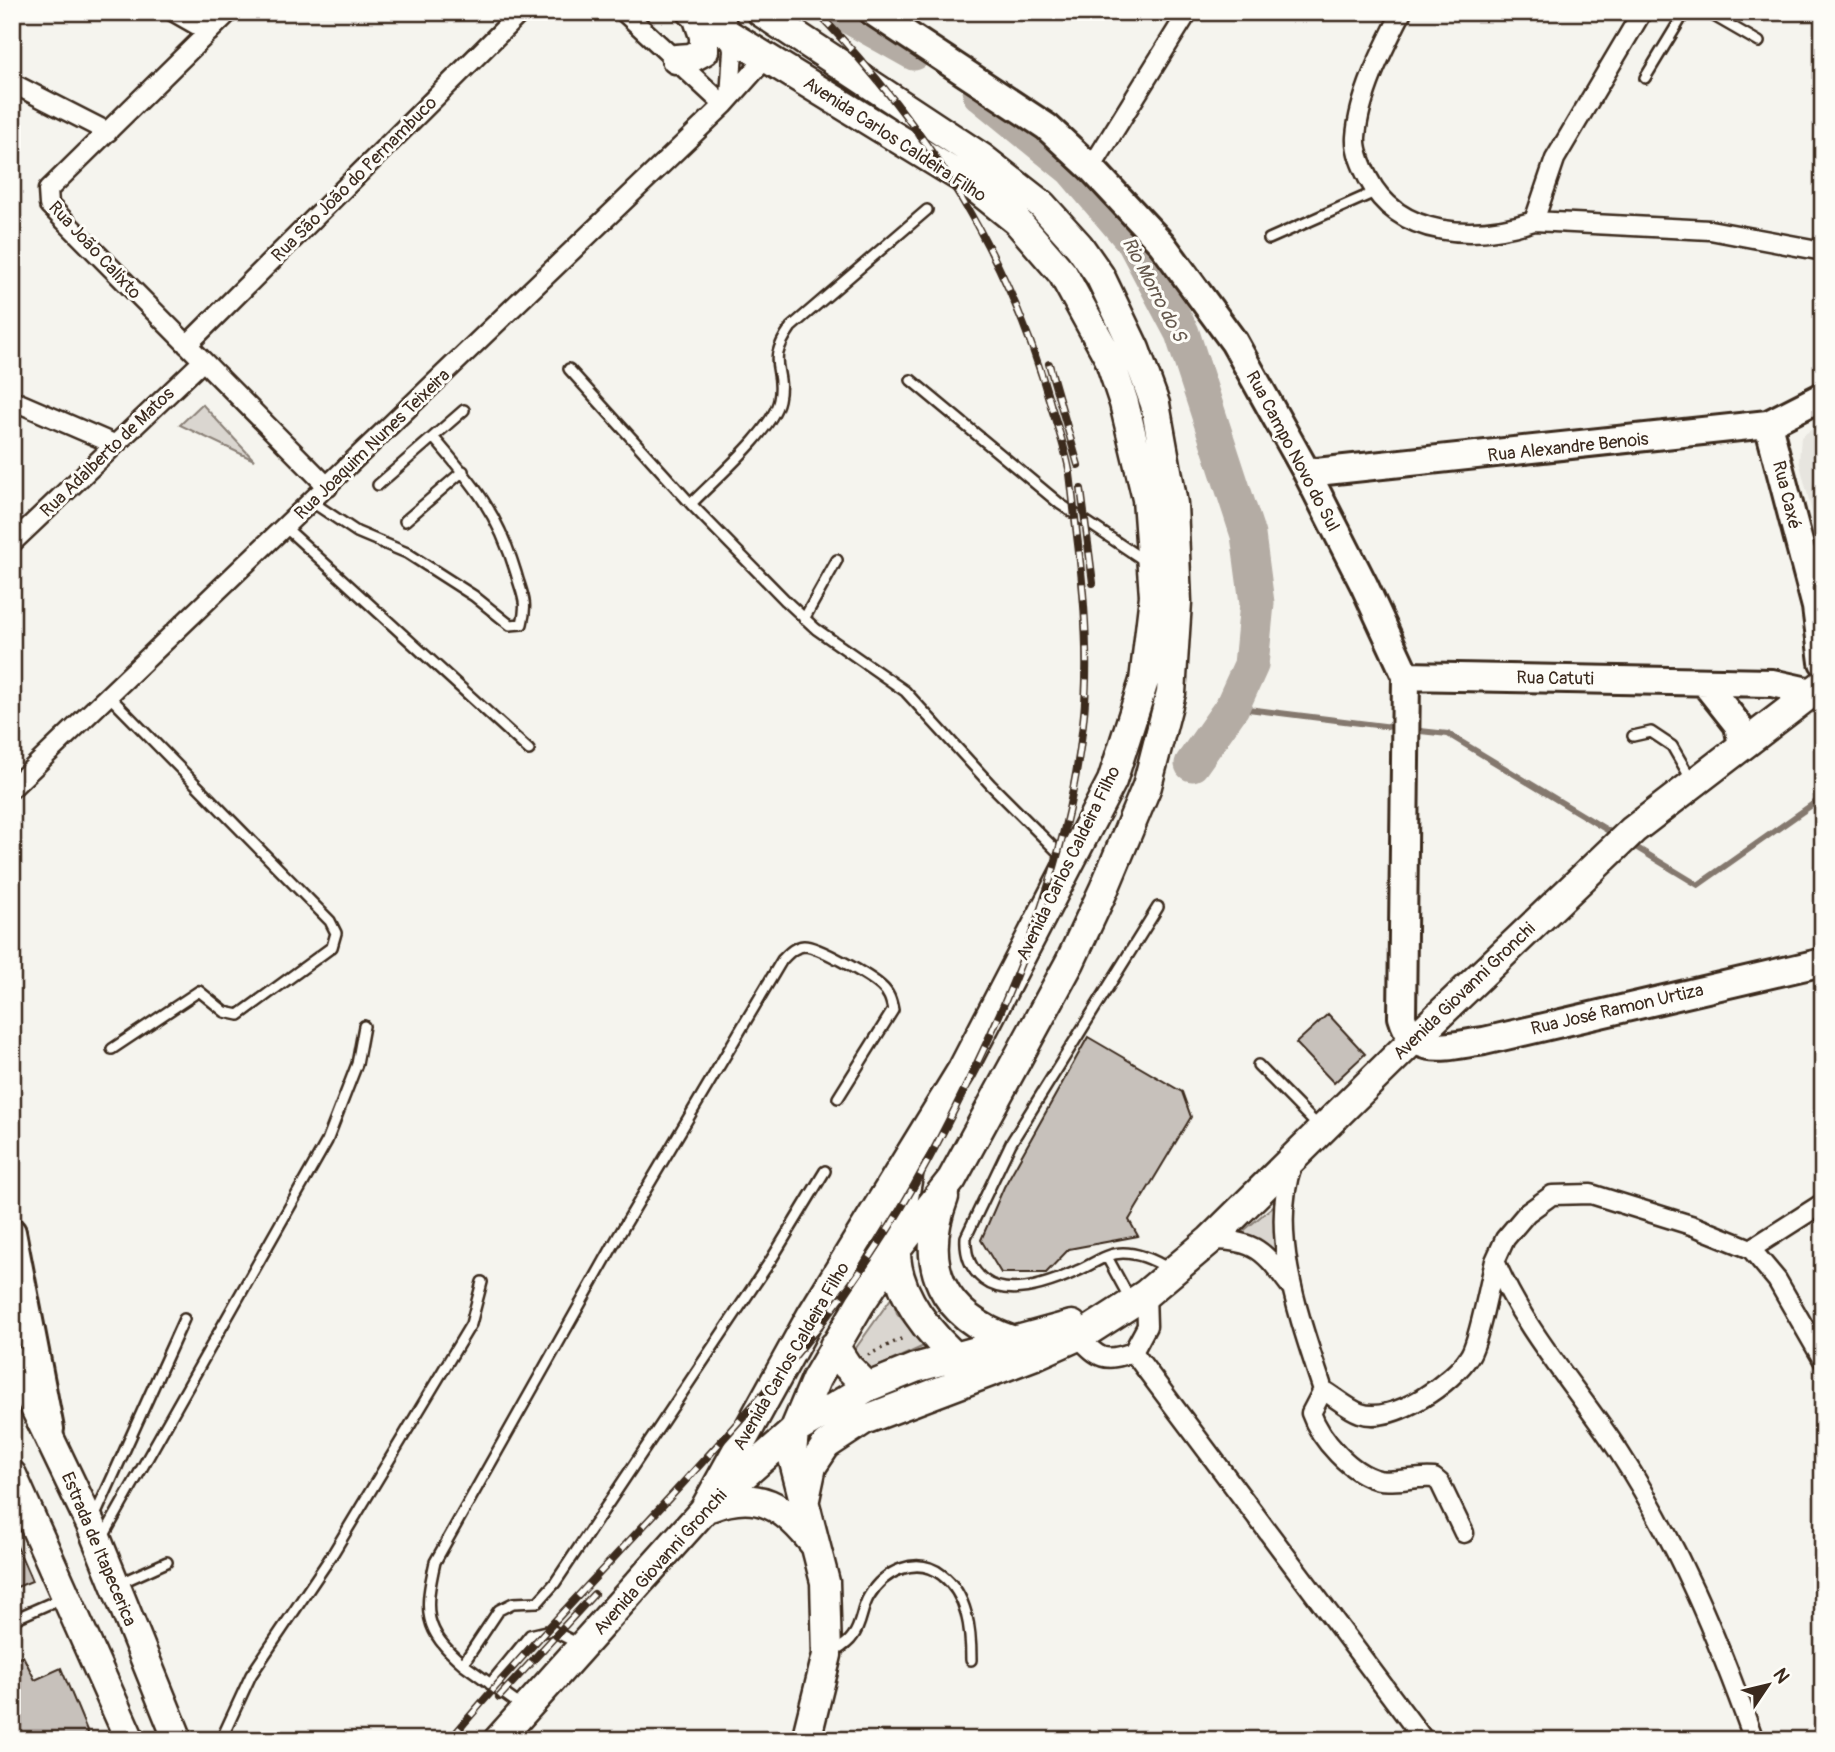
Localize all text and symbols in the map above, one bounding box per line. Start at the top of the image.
street label: Avenida Carlos Caldeira Filho [799,72,991,207]
street label: Rua São João do Pernambuco [267,92,442,267]
street label: Rua João Calixto [43,196,146,304]
water label: Rio Morro do S [1117,233,1192,347]
street label: Rua Joaquim Nunes Teixeira [290,364,455,525]
street label: Rua Campo Novo do Sul [1240,367,1345,536]
street label: Rua Adalberto de Matos [36,382,179,522]
street label: Rua Alexandre Benois [1487,428,1650,467]
street label: Rua Caxé [1767,458,1806,532]
street label: Rua Catuti [1516,666,1594,691]
street label: Avenida Carlos Caldeira Filho [1011,762,1126,964]
street label: Avenida Giovanni Gronchi [1389,918,1540,1065]
street label: Rua José Ramon Urtiza [1529,978,1706,1041]
street label: Avenida Carlos Caldeira Filho [728,1258,855,1454]
street label: Estrada de Itapecerica [56,1468,141,1630]
street label: Avenida Giovanni Gronchi [589,1485,732,1640]
north arrow [1734,1650,1804,1720]
text: N [1768,1664,1795,1688]

